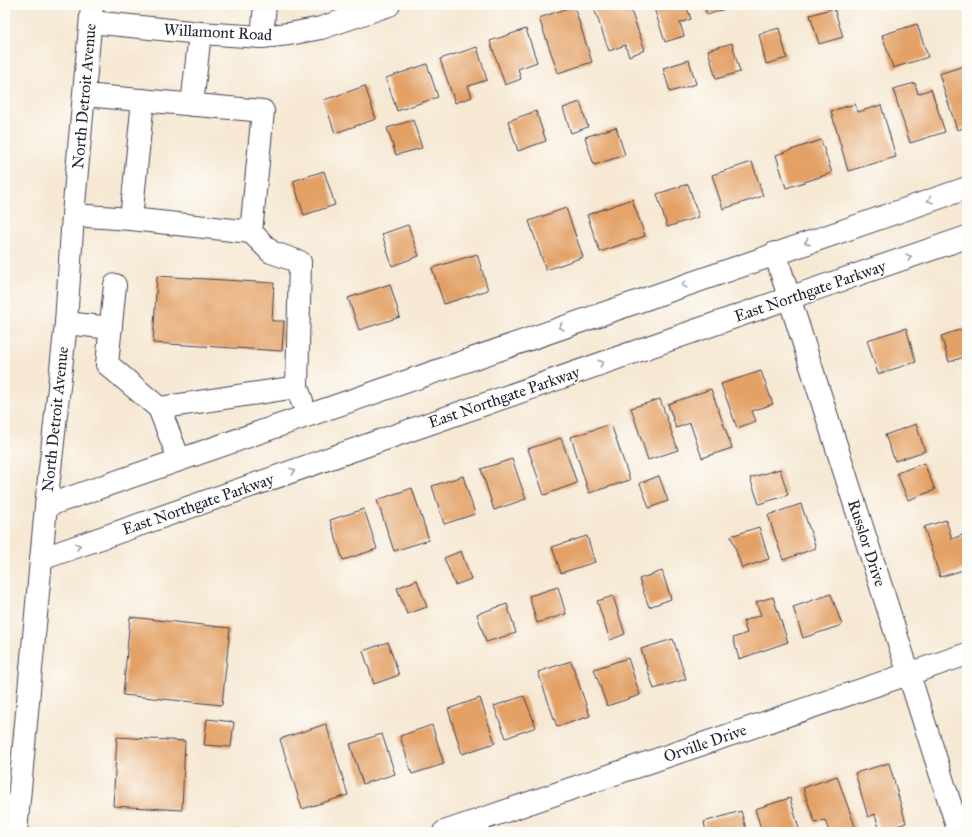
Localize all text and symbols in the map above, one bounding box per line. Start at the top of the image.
street label: Willamont Road [163,20,273,44]
street label: North Detroit Avenue [68,22,100,170]
one-way arrow [927,195,934,204]
one-way arrow [804,238,811,246]
one-way arrow [906,253,913,262]
street label: East Northgate Parkway [732,256,889,327]
one-way arrow [681,280,688,288]
one-way arrow [558,323,565,331]
street label: North Detroit Avenue [38,345,72,493]
one-way arrow [598,360,605,368]
street label: East Northgate Parkway [426,362,583,433]
one-way arrow [290,467,297,475]
street label: East Northgate Parkway [120,469,277,540]
street label: Russlor Drive [844,497,890,589]
one-way arrow [74,542,81,550]
street label: Orville Drive [661,720,749,766]

